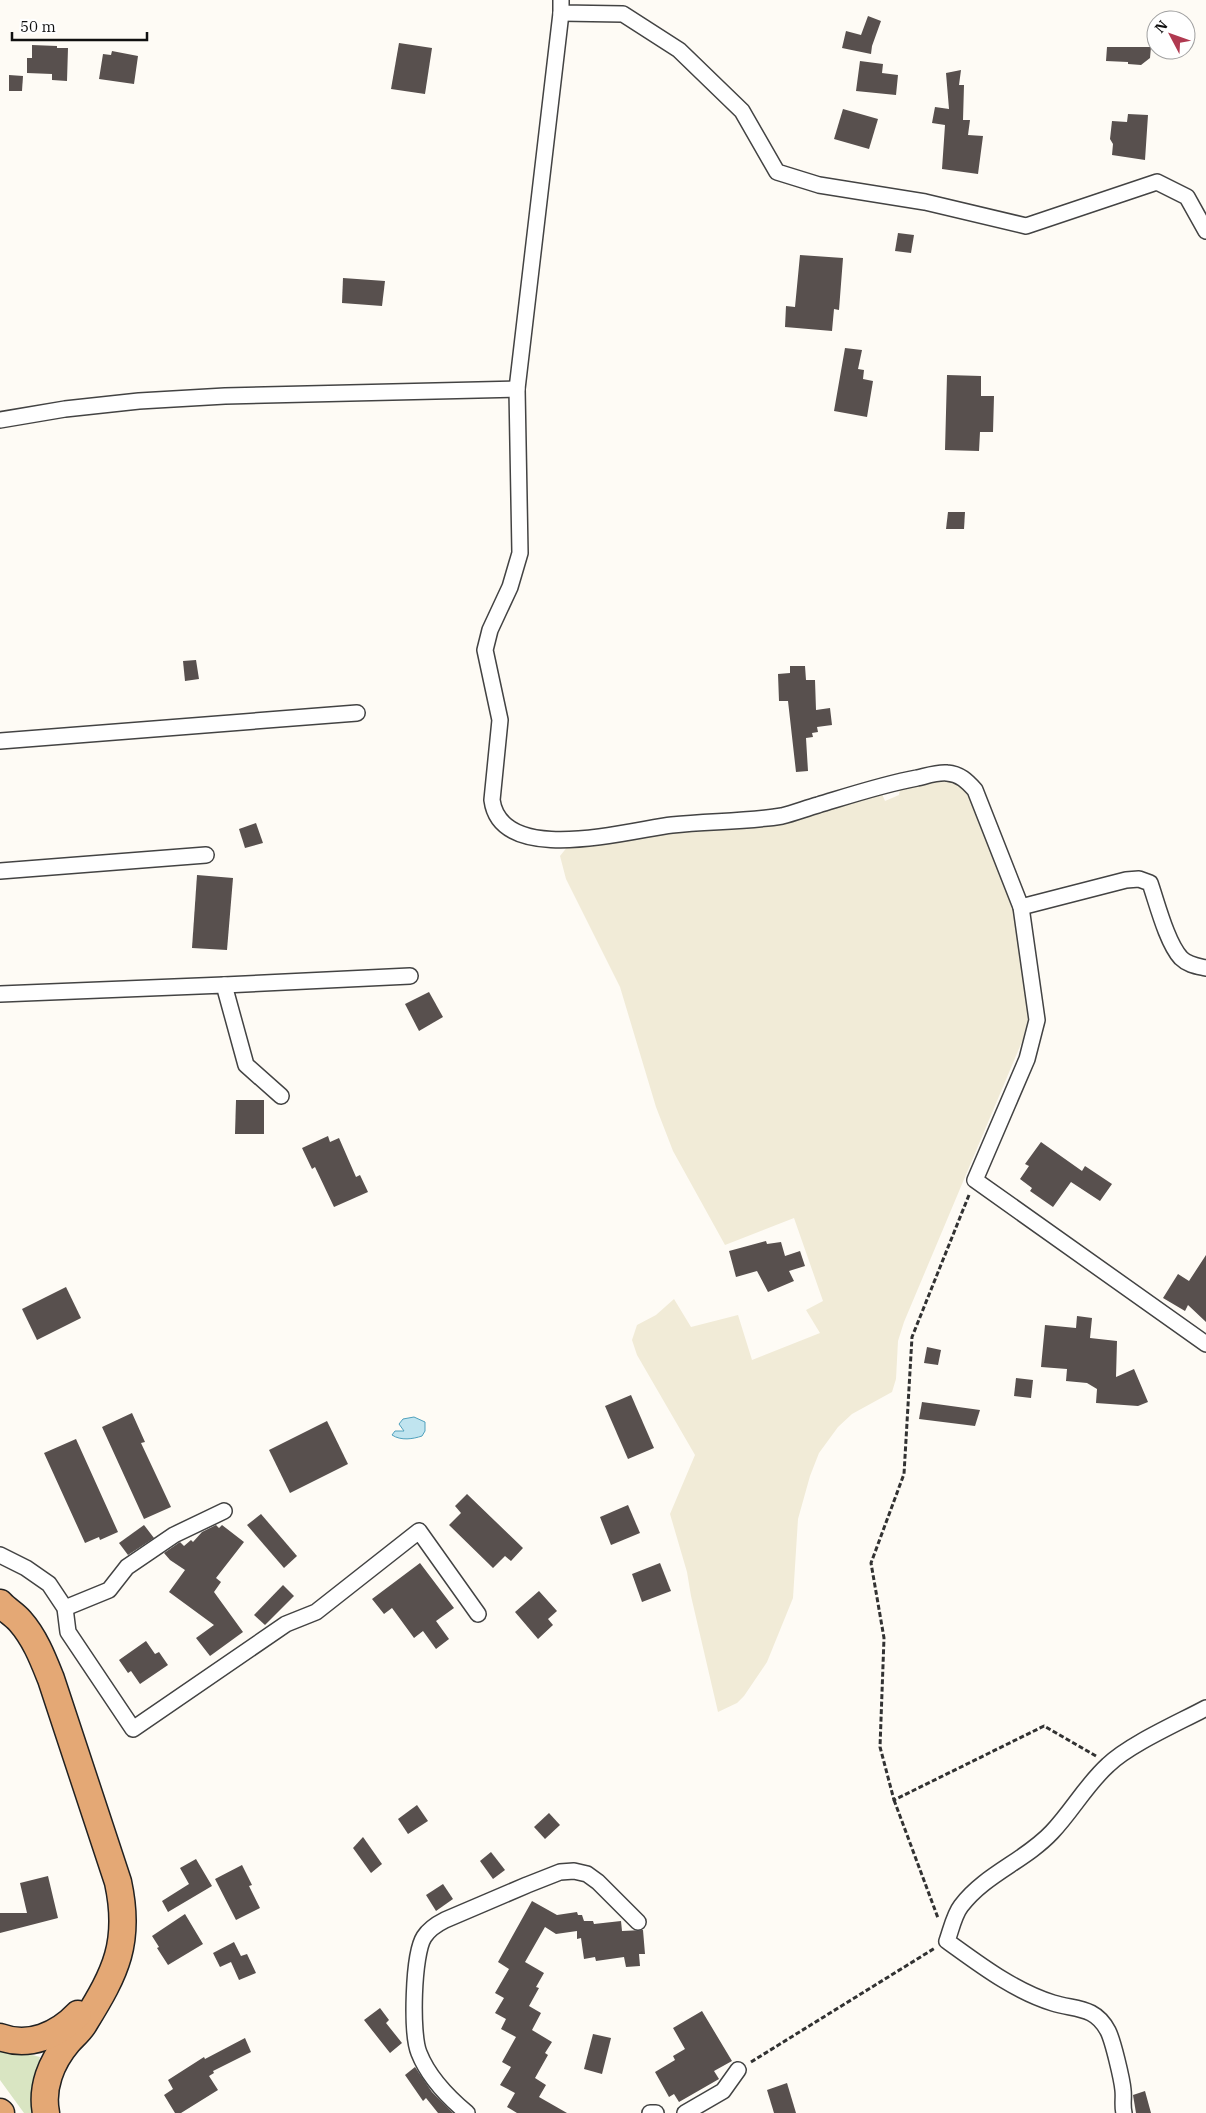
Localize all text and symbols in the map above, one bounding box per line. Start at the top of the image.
scale bar [12,10,148,42]
north arrow [1146,10,1196,60]
text: N [1151,16,1172,37]
text: 50 m [20,17,56,36]

